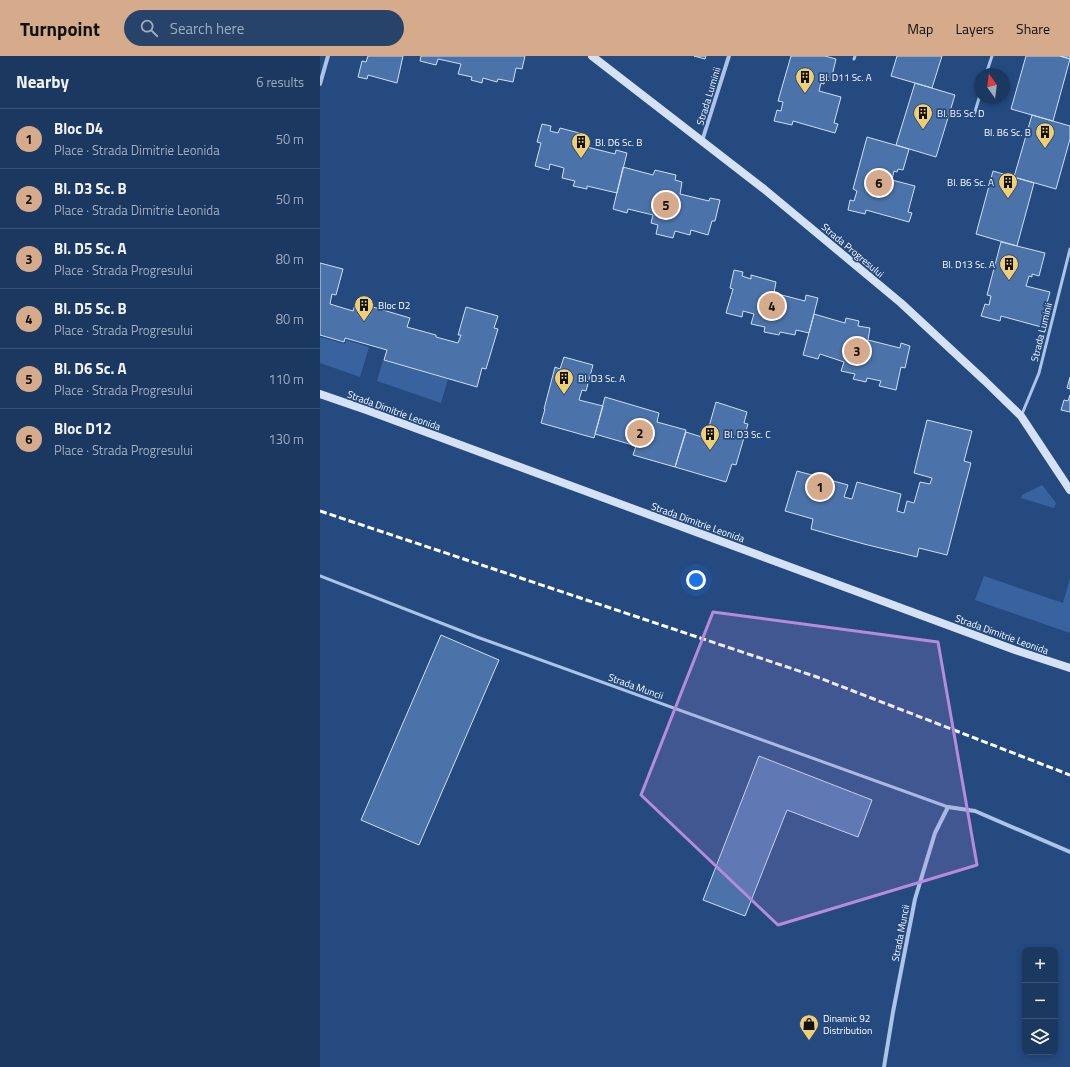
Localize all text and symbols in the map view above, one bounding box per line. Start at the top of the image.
search box [124,10,404,46]
text: Turnpoint [20,14,100,43]
icon: search [138,17,160,39]
text: Search here [170,17,244,40]
text: Map [907,18,933,39]
text: Layers [955,18,994,39]
text: Share [1016,18,1050,39]
street label: Strada Luminii [693,65,724,127]
building icon: Bl. D11 Sc. A [794,66,816,94]
north arrow [974,68,1010,104]
text: Nearby [16,69,69,95]
place label: Bl. D11 Sc. A [819,70,872,85]
text: 6 results [256,72,304,92]
building icon: Bl. B5 Sc. D [912,102,934,130]
place label: Bl. B5 Sc. D [937,106,984,121]
text: Bloc D4 [54,117,103,140]
building icon: Bl. B6 Sc. B [1034,121,1056,149]
place label: Bl. B6 Sc. B [984,125,1031,140]
text: 1 [25,129,33,149]
text: 50 m [276,129,304,149]
building icon: Bl. D6 Sc. B [570,131,592,159]
place label: Bl. D6 Sc. B [595,135,642,150]
text: Place · Strada Dimitrie Leonida [54,140,220,160]
pin: 6 [866,168,892,198]
building icon: Bl. B6 Sc. A [997,171,1019,199]
place label: Bl. B6 Sc. A [947,175,994,190]
text: Bl. D3 Sc. B [54,177,127,200]
text: 2 [25,189,33,209]
text: 50 m [276,189,304,209]
pin: 5 [653,190,679,220]
text: Place · Strada Dimitrie Leonida [54,200,220,220]
street label: Strada Progresului [818,220,887,281]
text: Bl. D5 Sc. A [54,237,127,260]
text: 3 [25,249,33,269]
text: 80 m [276,249,304,269]
building icon: Bl. D13 Sc. A [998,253,1020,281]
place label: Bl. D13 Sc. A [942,257,995,272]
text: Place · Strada Progresului [54,260,193,280]
pin: 4 [759,291,785,321]
building icon: Bloc D2 [353,294,375,322]
text: Bl. D5 Sc. B [54,297,127,320]
place label: Bloc D2 [378,298,410,313]
street label: Strada Luminii [1027,301,1056,363]
text: 4 [25,309,33,329]
text: 80 m [276,309,304,329]
text: Place · Strada Progresului [54,320,193,340]
pin: 3 [844,336,870,366]
text: Bl. D6 Sc. A [54,357,127,380]
building icon: Bl. D3 Sc. A [553,367,575,395]
text: 5 [25,369,33,389]
text: 110 m [268,369,304,389]
place label: Bl. D3 Sc. A [578,371,625,386]
text: Place · Strada Progresului [54,380,193,400]
street label: Strada Dimitrie Leonida [345,387,443,434]
text: Bloc D12 [54,417,112,440]
pin: 2 [627,418,653,448]
building icon: Bl. D3 Sc. C [699,423,721,451]
place label: Bl. D3 Sc. C [724,427,771,442]
text: 6 [25,429,33,449]
text: 130 m [268,429,304,449]
text: Place · Strada Progresului [54,440,193,460]
pin: 1 [807,472,833,502]
street label: Strada Dimitrie Leonida [649,499,747,546]
your location [686,570,706,590]
street label: Strada Dimitrie Leonida [953,611,1051,658]
street label: Strada Muncii [606,670,665,703]
street label: Strada Muncii [888,903,913,963]
map controls [1022,947,1058,1055]
button: + [1022,947,1058,983]
button: − [1022,983,1058,1019]
place label: Dinamic 92 Distribution [823,1011,872,1038]
shop icon: Dinamic 92 Distribution [798,1013,820,1041]
button: layers [1022,1019,1058,1055]

